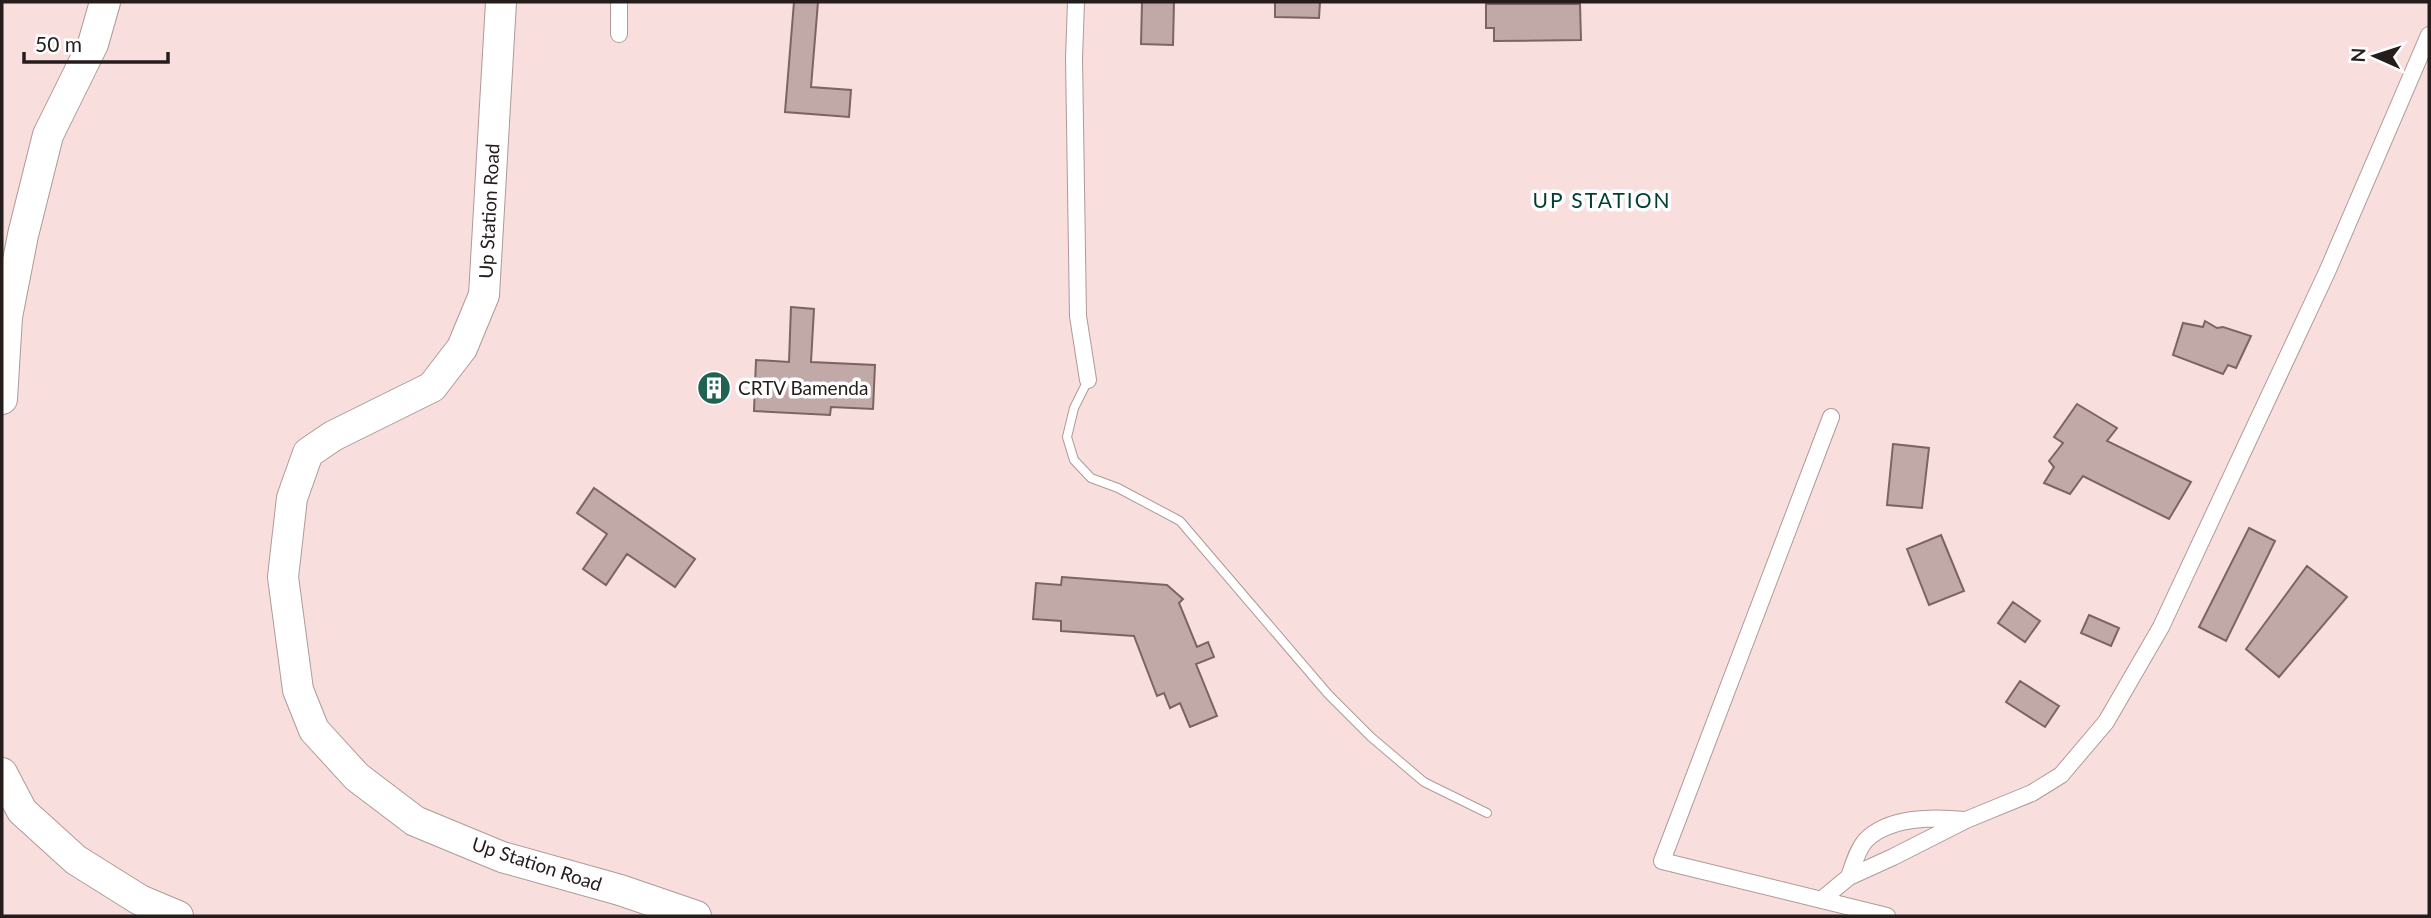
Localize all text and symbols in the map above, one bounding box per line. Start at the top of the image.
scale bar [24,21,168,65]
north arrow [2340,21,2410,91]
text: 50 m [35,31,82,56]
text: N [2346,47,2369,63]
street label: Up Station Road [473,143,504,279]
district label: UP STATION [1532,187,1672,212]
building icon: CRTV Bamenda [695,369,733,407]
place label: CRTV Bamenda [738,376,868,399]
street label: Up Station Road [469,832,605,895]

